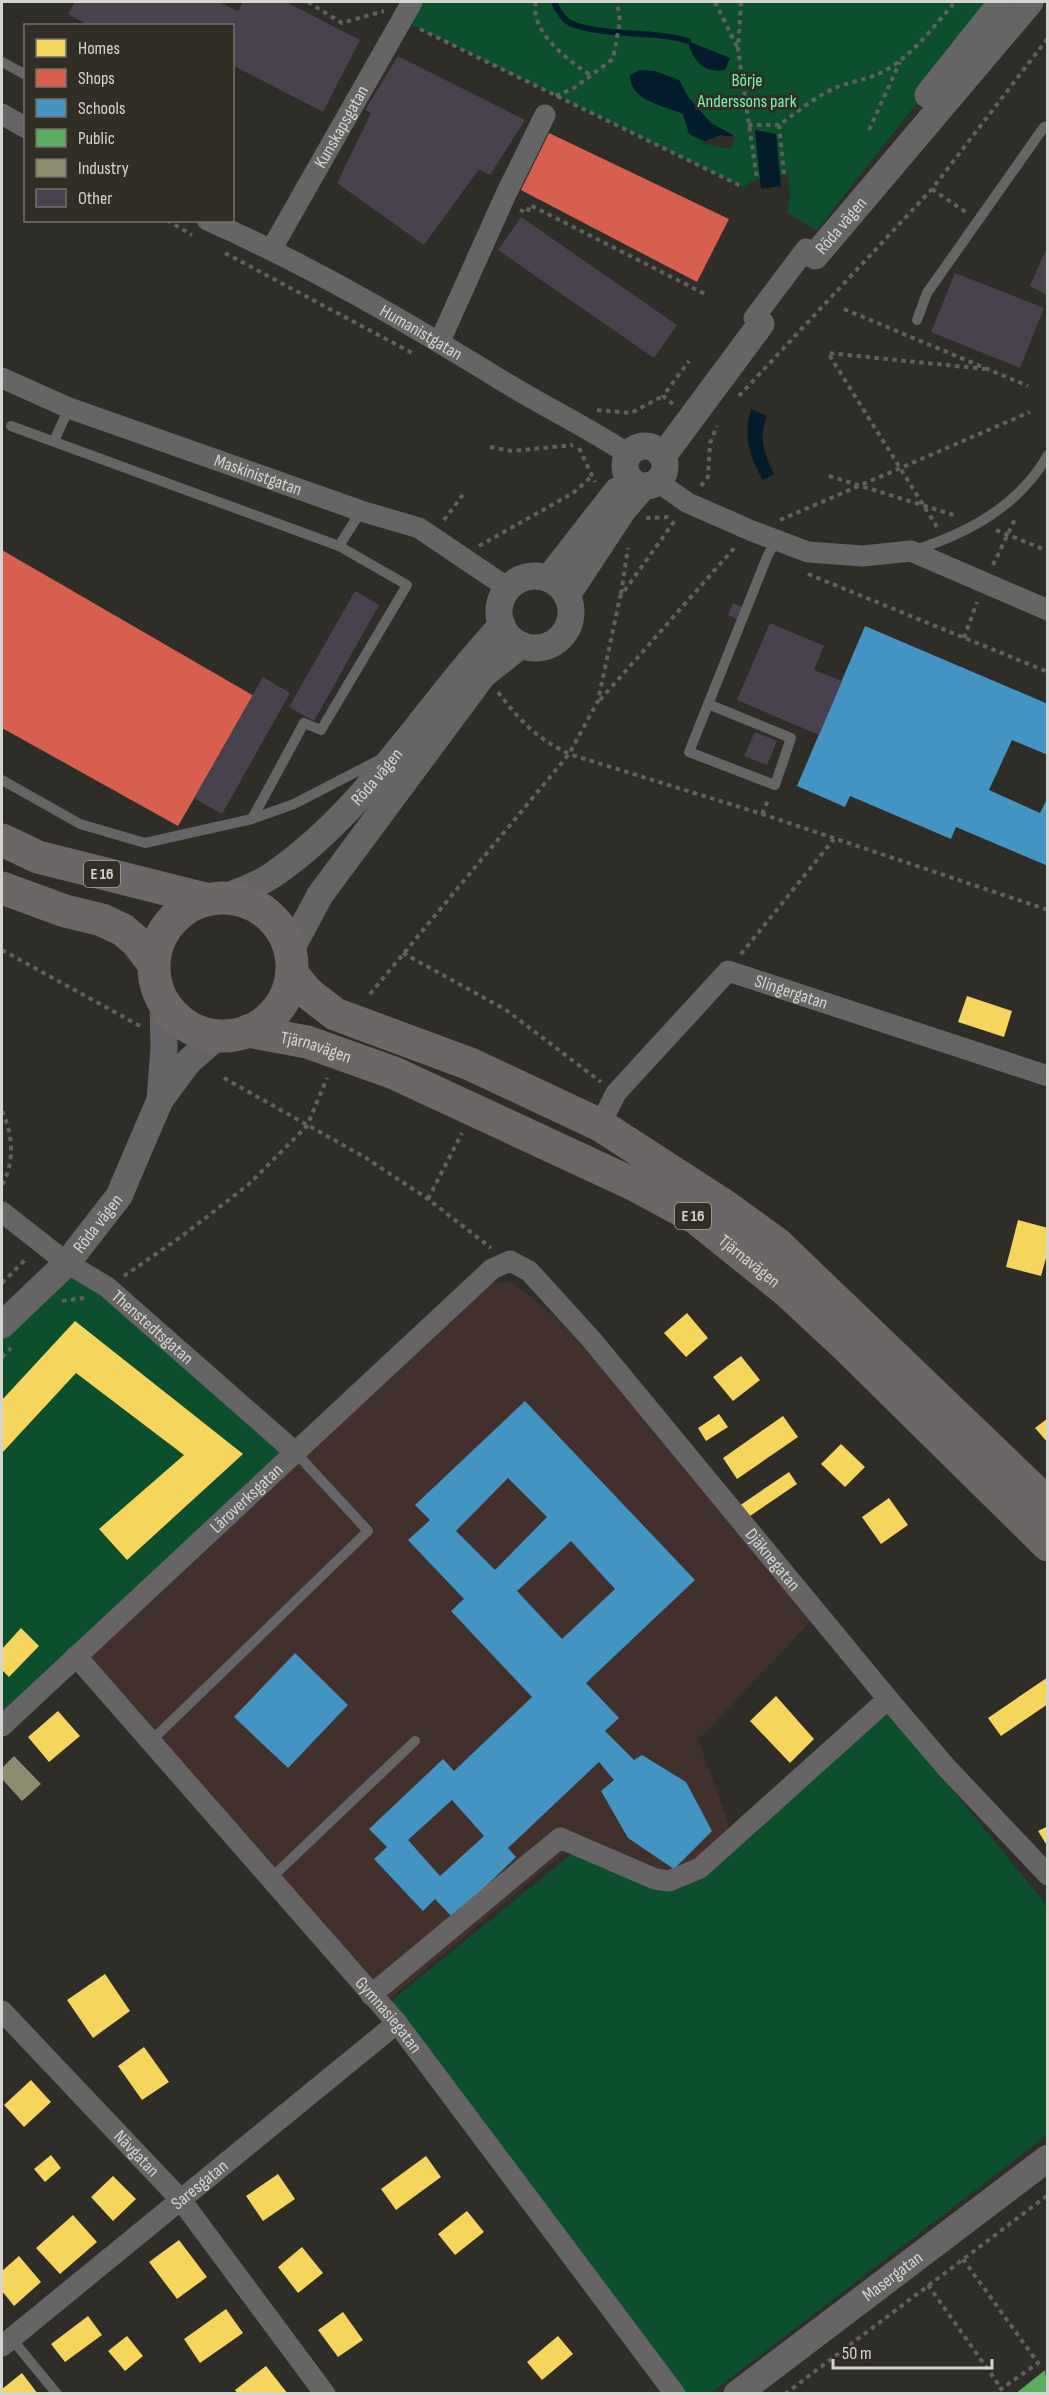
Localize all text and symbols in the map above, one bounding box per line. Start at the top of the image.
legend [24,24,234,222]
text: Homes [78,38,120,59]
text: Shops [78,68,115,89]
park label: Börje Anderssons park [696,70,797,112]
street label: Kunskapsgatan [310,82,373,171]
text: Schools [78,98,125,119]
text: Public [78,128,115,149]
text: Industry [78,158,129,179]
text: Other [78,188,112,209]
street label: Röda vägen [811,192,871,258]
street label: Humanistgatan [376,300,466,365]
street label: Maskinistgatan [212,450,305,500]
street label: Röda vägen [346,744,407,810]
road number: E 16 [84,861,120,887]
street label: Slingergatan [752,970,830,1014]
street label: Tjärnavägen [279,1027,354,1067]
street label: Röda vägen [68,1190,127,1257]
road number: E 16 [675,1203,711,1229]
street label: Tjärnavägen [714,1230,784,1292]
street label: Thenstedtsgatan [107,1285,198,1369]
street label: Läroverksgatan [205,1459,287,1537]
street label: Djäknegatan [741,1524,805,1595]
street label: Gymnasiegatan [351,1972,426,2057]
street label: Nävgatan [110,2126,164,2181]
street label: Saresgatan [167,2155,232,2214]
street label: Masergatan [858,2247,927,2306]
scale bar [833,2332,992,2370]
text: 50 m [842,2343,872,2364]

